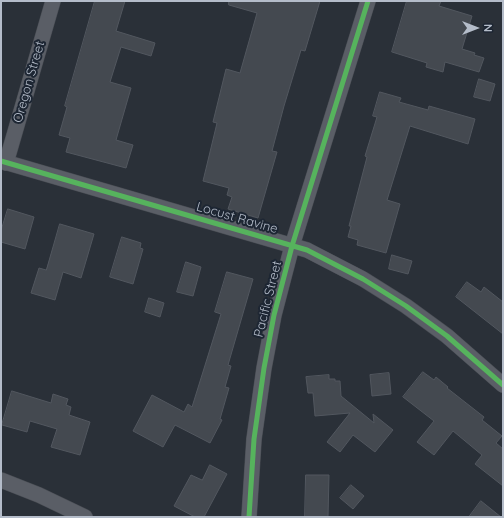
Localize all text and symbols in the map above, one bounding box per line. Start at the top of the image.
north arrow [456,8,496,48]
text: N [481,24,495,32]
street label: Oregon Street [10,39,48,125]
street label: Locust Ravine [194,199,280,237]
street label: Pacific Street [251,259,285,339]

